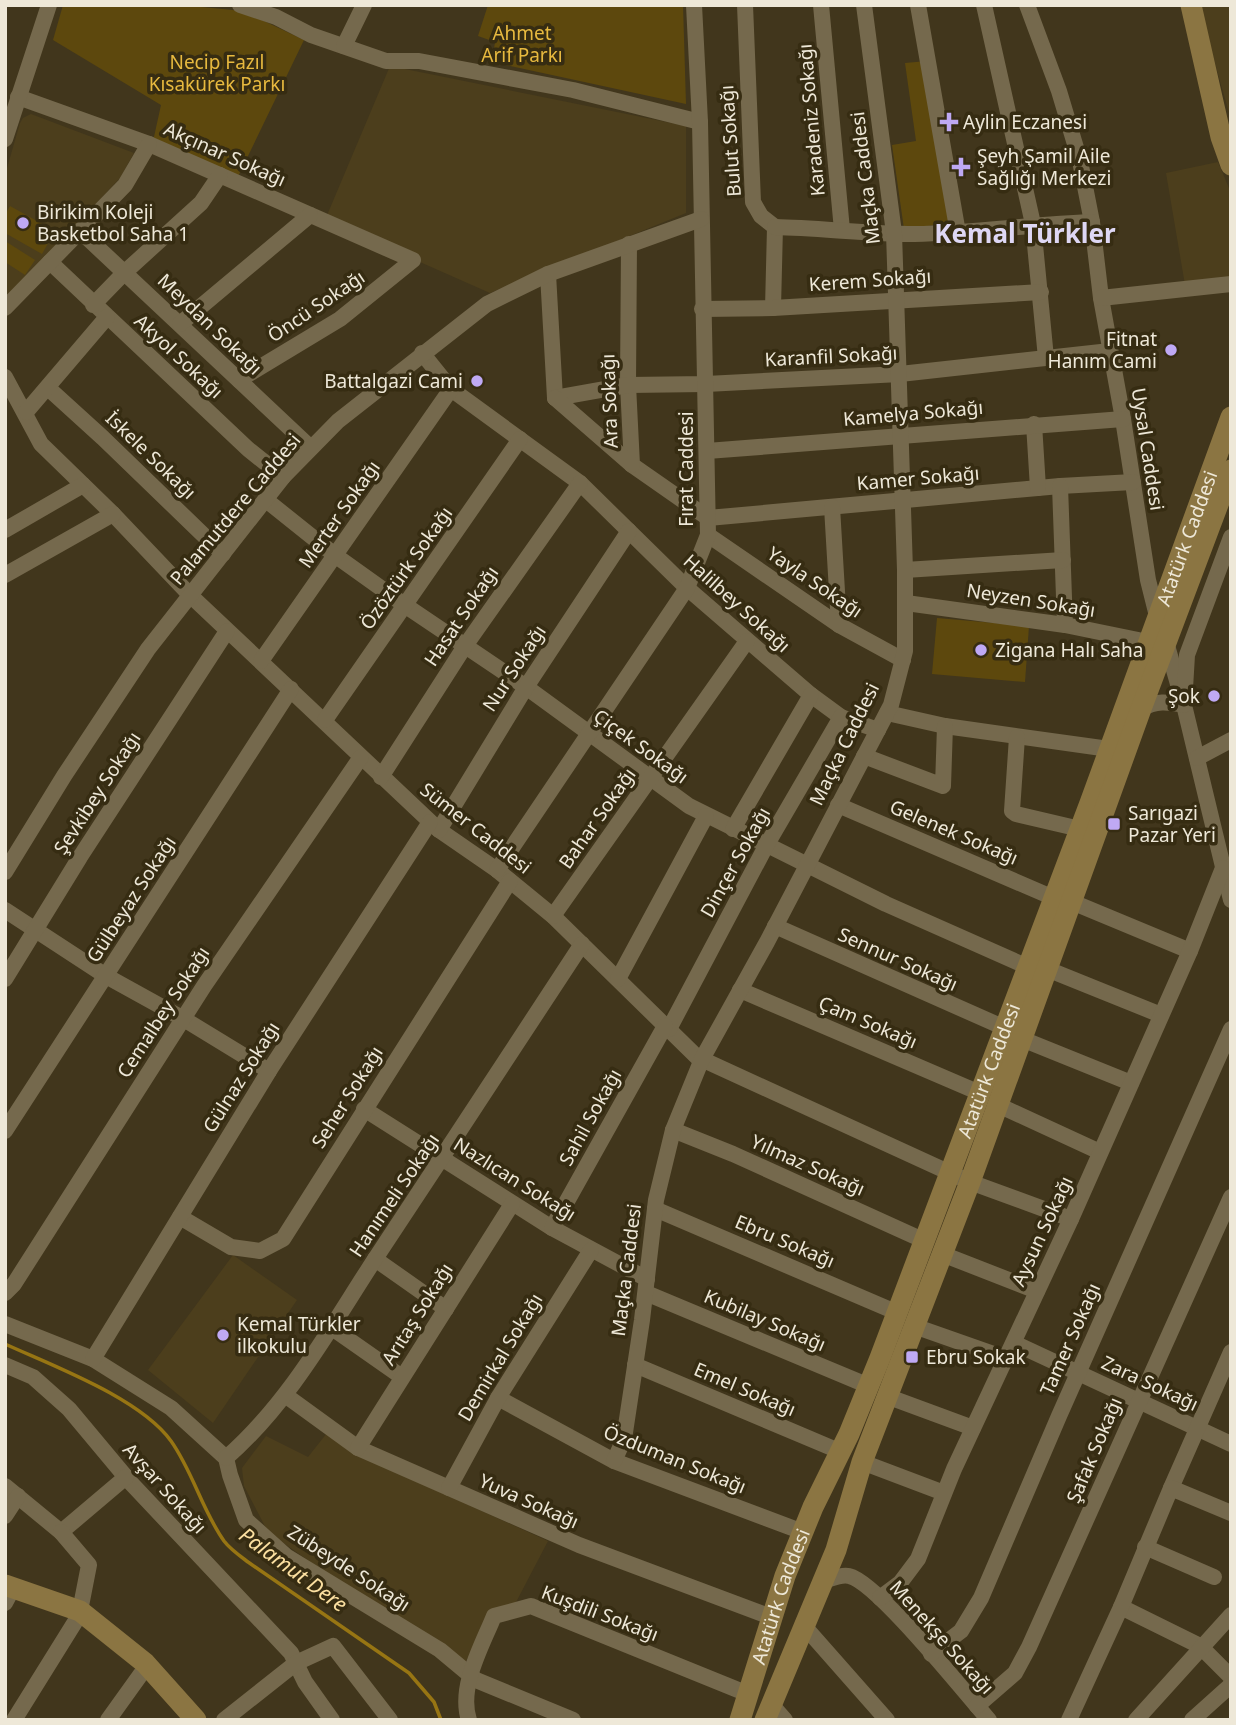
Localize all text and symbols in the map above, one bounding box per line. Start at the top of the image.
park label: Ahmet Arif Parkı [481,20,563,68]
street label: Karadeniz Sokağı [791,43,831,197]
park label: Necip Fazıl Kısakürek Parkı [149,49,285,97]
street label: Bulut Sokağı [713,84,747,198]
place label: Aylin Eczanesi [963,109,1087,135]
street label: Maçka Caddesi [844,110,886,246]
marker: Aylin Eczanesi [941,114,957,130]
street label: Akçınar Sokağı [160,116,290,192]
place label: Şeyh Şamil Aile Sağlığı Merkezi [977,143,1111,191]
marker: Şeyh Şamil Aile Sağlığı Merkezi [951,157,971,177]
place label: Birikim Koleji Basketbol Saha 1 [37,199,189,247]
marker: Birikim Koleji Basketbol Saha 1 [15,215,31,231]
district label: Kemal Türkler [934,215,1116,251]
street label: Kerem Sokağı [808,263,932,297]
street label: Öncü Sokağı [262,264,370,348]
street label: Meydan Sokağı [152,268,268,380]
street label: Akyol Sokağı [129,308,229,404]
place label: Fitnat Hanım Cami [1048,326,1157,374]
street label: Karanfil Sokağı [764,340,898,372]
marker: Fitnat Hanım Cami [1163,342,1179,358]
street label: Ara Sokağı [594,353,624,449]
place label: Battalgazi Cami [324,368,463,394]
marker: Battalgazi Cami [469,373,485,389]
street label: Uysal Caddesi [1125,386,1171,512]
street label: Kamelya Sokağı [842,394,984,432]
street label: İskele Sokağı [100,405,202,505]
street label: Fırat Caddesi [673,411,699,527]
street label: Palamutdere Caddesi [164,428,306,590]
street label: Merter Sokağı [292,455,386,573]
street label: Kamer Sokağı [856,460,980,496]
street label: Atatürk Caddesi [1150,467,1223,609]
street label: Özöztürk Sokağı [354,501,458,635]
street label: Yayla Sokağı [762,540,868,624]
street label: Halilbey Sokağı [678,548,796,658]
street label: Hasat Sokağı [418,561,504,671]
street label: Neyzen Sokağı [965,577,1097,623]
street label: Nur Sokağı [476,620,552,716]
place label: Zigana Halı Saha [995,637,1143,663]
marker: Zigana Halı Saha [973,642,989,658]
street label: Maçka Caddesi [803,678,885,810]
place label: Şok [1168,683,1200,709]
marker: Şok [1206,688,1222,704]
street label: Çiçek Sokağı [588,703,694,789]
street label: Şevkibey Sokağı [48,727,146,859]
street label: Bahar Sokağı [553,762,641,874]
street label: Sümer Caddesi [415,776,537,880]
street label: Gelenek Sokağı [886,793,1022,871]
place label: Sarıgazi Pazar Yeri [1128,800,1216,848]
street label: Dinçer Sokağı [694,802,776,922]
marker: Sarıgazi Pazar Yeri [1106,816,1122,832]
street label: Gülbeyaz Sokağı [80,831,182,967]
street label: Sennur Sokağı [834,921,962,997]
street label: Cemalbey Sokağı [111,941,215,1083]
street label: Çam Sokağı [815,990,921,1054]
street label: Atatürk Caddesi [951,1000,1026,1142]
street label: Gülnaz Sokağı [197,1017,285,1137]
street label: Seher Sokağı [305,1041,389,1153]
street label: Sahil Sokağı [553,1064,627,1170]
street label: Hanımeli Sokağı [343,1128,445,1262]
street label: Yılmaz Sokağı [747,1128,869,1202]
street label: Nazlıcan Sokağı [449,1131,581,1227]
street label: Aysun Sokağı [1005,1172,1079,1290]
street label: Maçka Caddesi [605,1202,647,1338]
street label: Ebru Sokağı [731,1208,839,1274]
street label: Arıtaş Sokağı [375,1258,459,1370]
street label: Tamer Sokağı [1034,1279,1106,1399]
street label: Kubilay Sokağı [700,1283,830,1357]
street label: Demirkal Sokağı [451,1288,549,1426]
place label: Kemal Türkler ilkokulu [237,1311,361,1359]
marker: Kemal Türkler ilkokulu [215,1327,231,1343]
place label: Ebru Sokak [926,1344,1026,1370]
marker: Ebru Sokak [904,1349,920,1365]
street label: Zara Sokağı [1097,1349,1203,1417]
street label: Emel Sokağı [690,1356,800,1422]
street label: Şafak Sokağı [1060,1393,1128,1507]
street label: Özduman Sokağı [600,1419,750,1499]
street label: Avşar Sokağı [117,1437,213,1539]
street label: Yuva Sokağı [475,1467,583,1535]
street label: Zübeyde Sokağı [283,1519,415,1617]
water label: Palamut Dere [234,1521,353,1618]
street label: Atatürk Caddesi [745,1525,816,1668]
street label: Menekşe Sokağı [884,1575,1000,1699]
street label: Kuşdili Sokağı [538,1579,662,1647]

